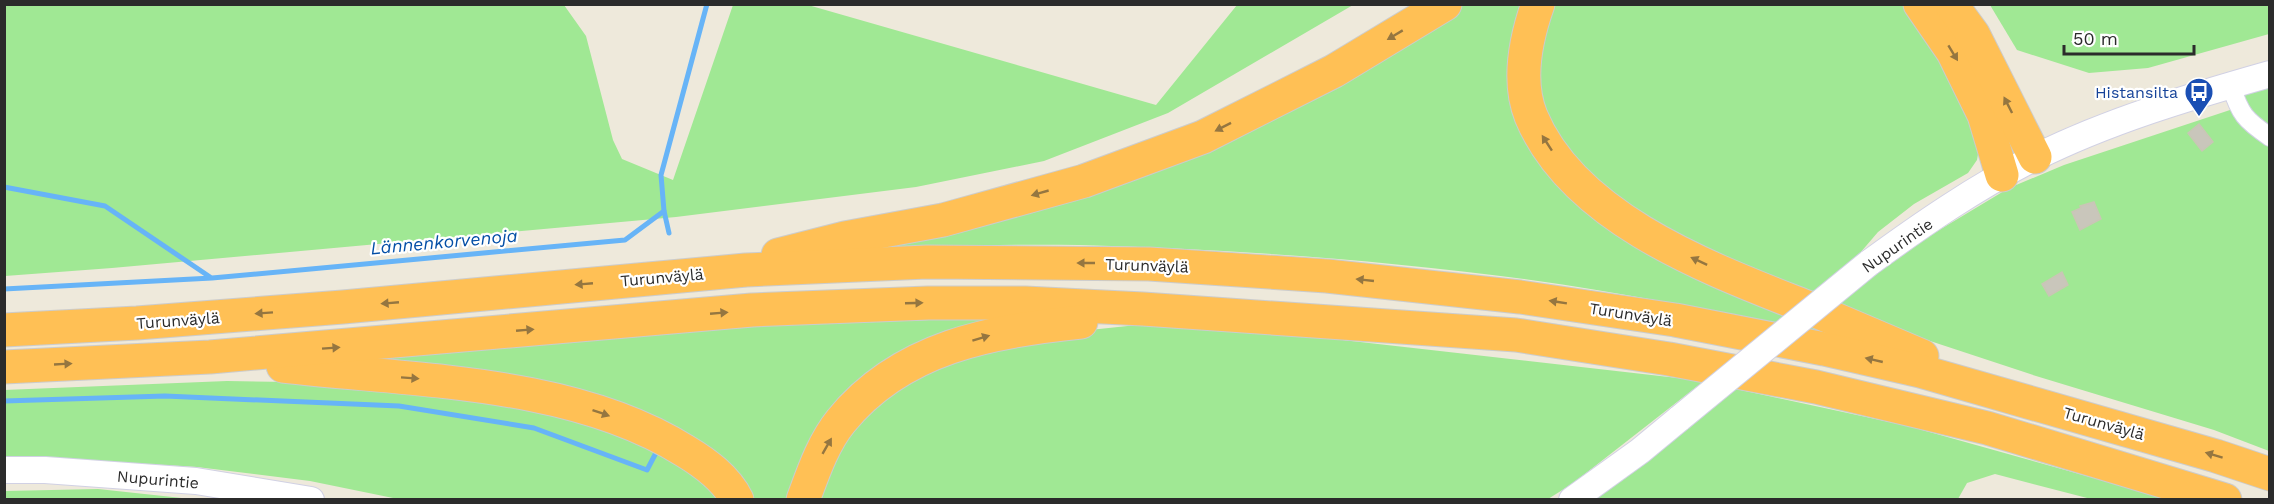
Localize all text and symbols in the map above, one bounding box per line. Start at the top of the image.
scale bar [2064,18,2194,56]
text: 50 m [2073,28,2118,49]
one-way arrow [1387,29,1403,40]
one-way arrow [1947,45,1958,61]
bus stop icon: Histansilta [2183,76,2215,118]
place label: Histansilta [2095,83,2178,102]
one-way arrow [2003,97,2013,114]
one-way arrow [1215,122,1232,132]
one-way arrow [1541,136,1553,152]
one-way arrow [1031,189,1049,198]
street label: Nupurintie [1858,214,1936,277]
water label: Lännenkorvenoja [369,225,518,258]
street label: Turunväylä [1105,255,1189,276]
one-way arrow [1690,257,1707,266]
one-way arrow [1077,259,1096,268]
street label: Turunväylä [620,264,704,291]
one-way arrow [1355,275,1374,285]
one-way arrow [574,279,593,289]
one-way arrow [380,298,399,308]
one-way arrow [1549,298,1568,307]
one-way arrow [905,299,924,308]
street label: Turunväylä [1588,299,1674,330]
street label: Turunväylä [136,308,220,333]
one-way arrow [710,308,729,318]
one-way arrow [254,309,273,318]
one-way arrow [516,326,535,335]
one-way arrow [972,333,990,342]
one-way arrow [322,343,341,353]
one-way arrow [1865,355,1883,365]
one-way arrow [53,360,72,369]
one-way arrow [400,373,419,383]
street label: Turunväylä [2061,403,2147,444]
one-way arrow [592,409,610,419]
one-way arrow [821,438,832,454]
one-way arrow [2205,450,2223,460]
street label: Nupurintie [116,466,200,493]

